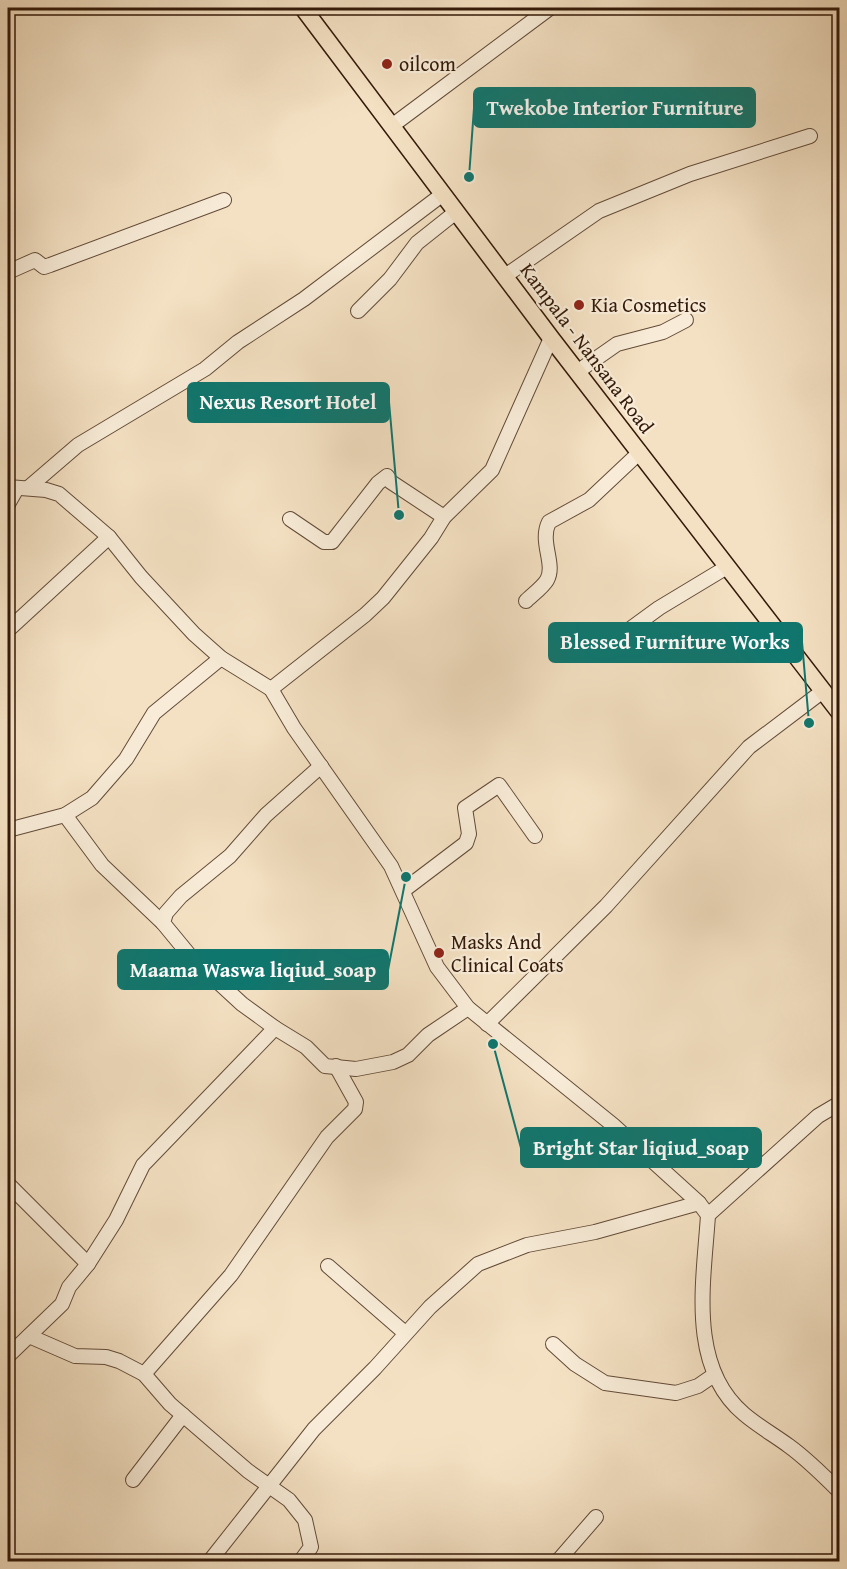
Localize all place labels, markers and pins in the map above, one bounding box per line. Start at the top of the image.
place label: oilcom [399,49,457,78]
marker: oilcom [380,57,394,71]
callout: Twekobe Interior Furniture [474,88,755,127]
place label: Kia Cosmetics [591,290,707,319]
marker: Kia Cosmetics [572,298,586,312]
callout: Nexus Resort Hotel [188,383,389,422]
callout: Blessed Furniture Works [549,623,802,662]
place label: Masks And Clinical Coats [451,927,564,979]
marker: Masks And Clinical Coats [432,946,446,960]
callout: Maama Waswa liqiud_soap [118,950,388,989]
callout: Bright Star liqiud_soap [521,1128,761,1167]

